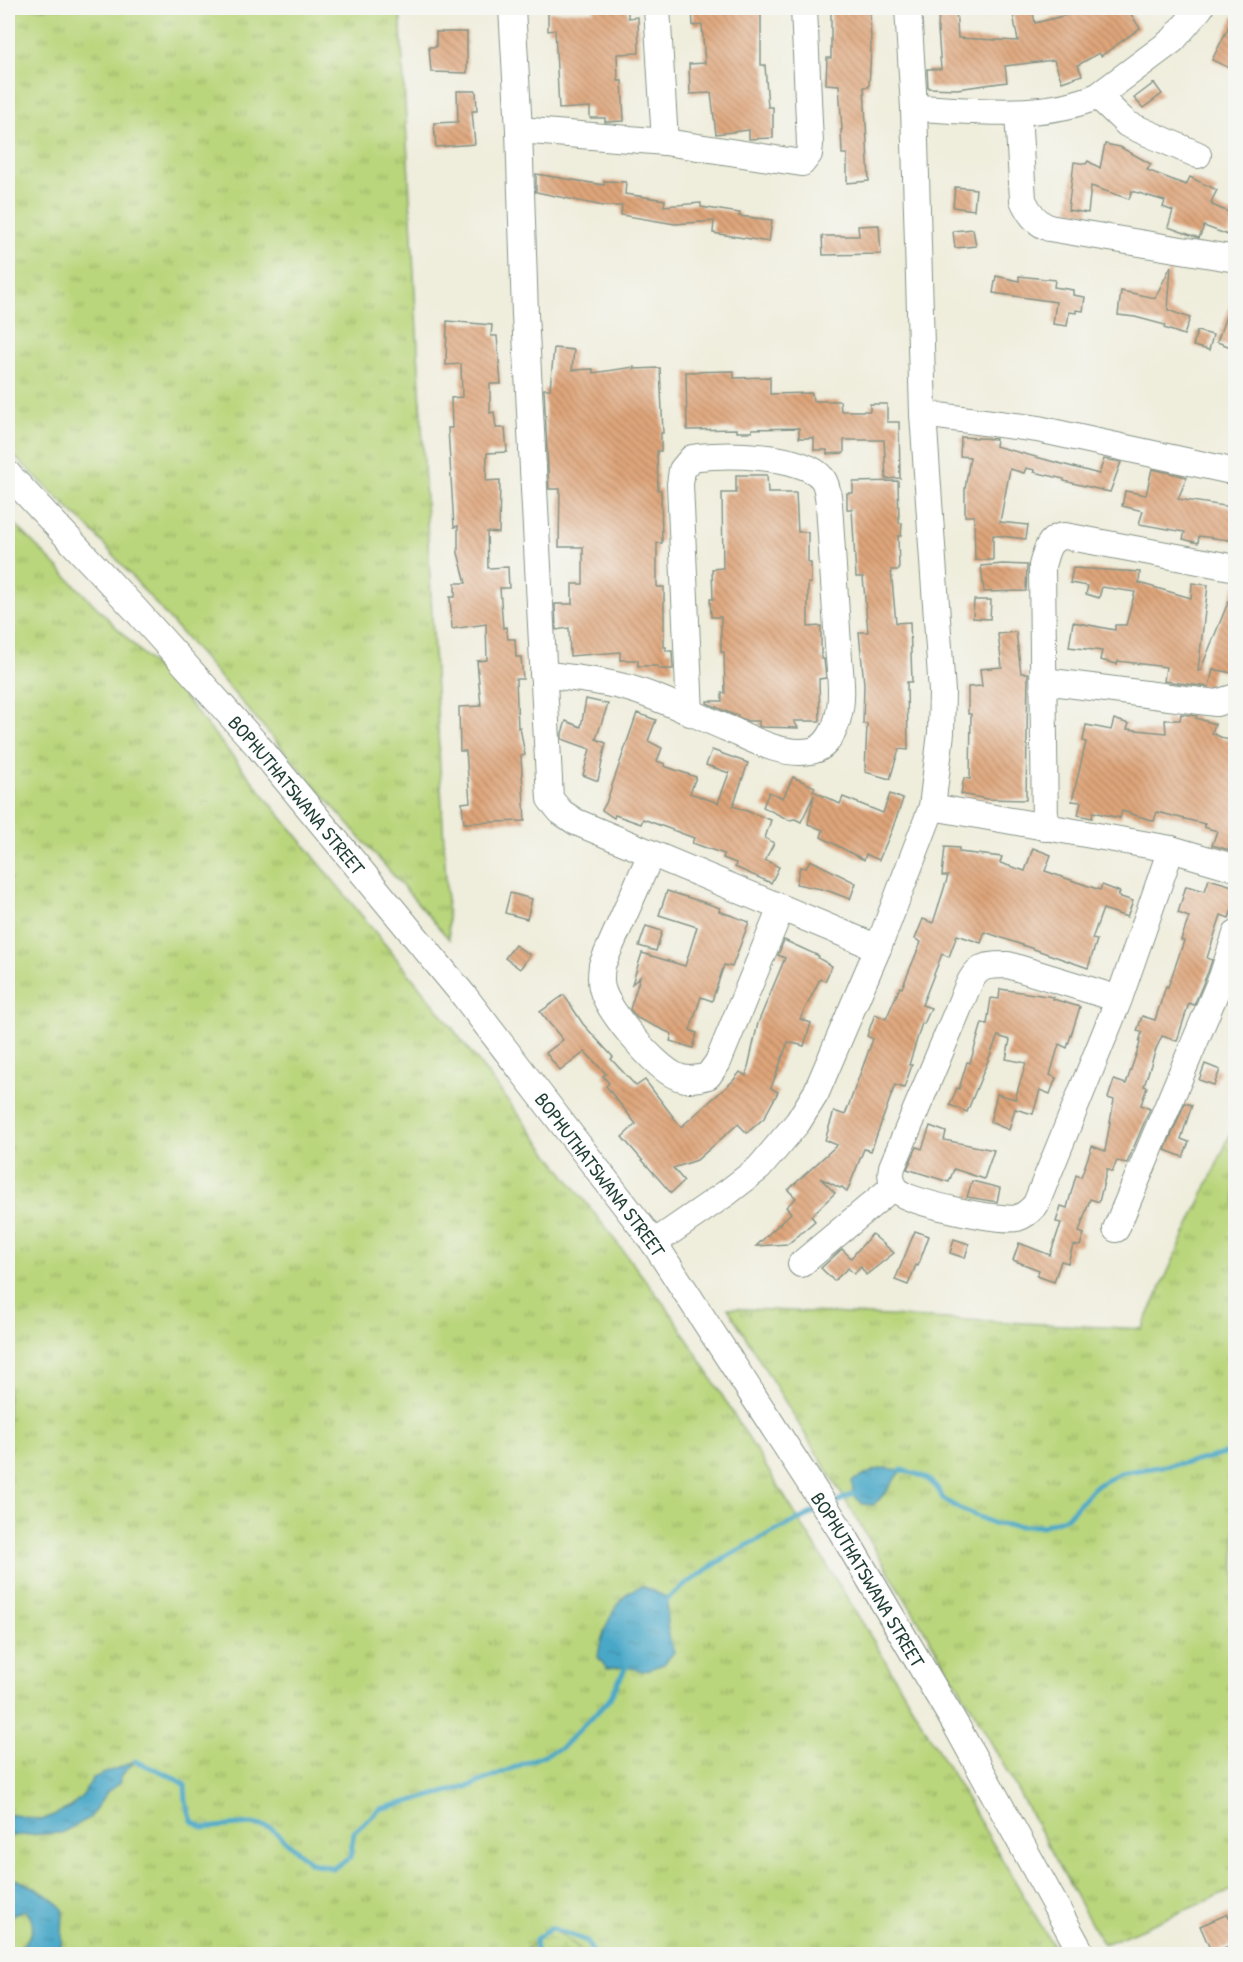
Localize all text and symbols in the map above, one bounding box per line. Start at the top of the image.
street label: BOPHUTHATSWANA STREET [223,709,372,881]
street label: BOPHUTHATSWANA STREET [529,1086,673,1262]
street label: BOPHUTHATSWANA STREET [805,1486,932,1672]

